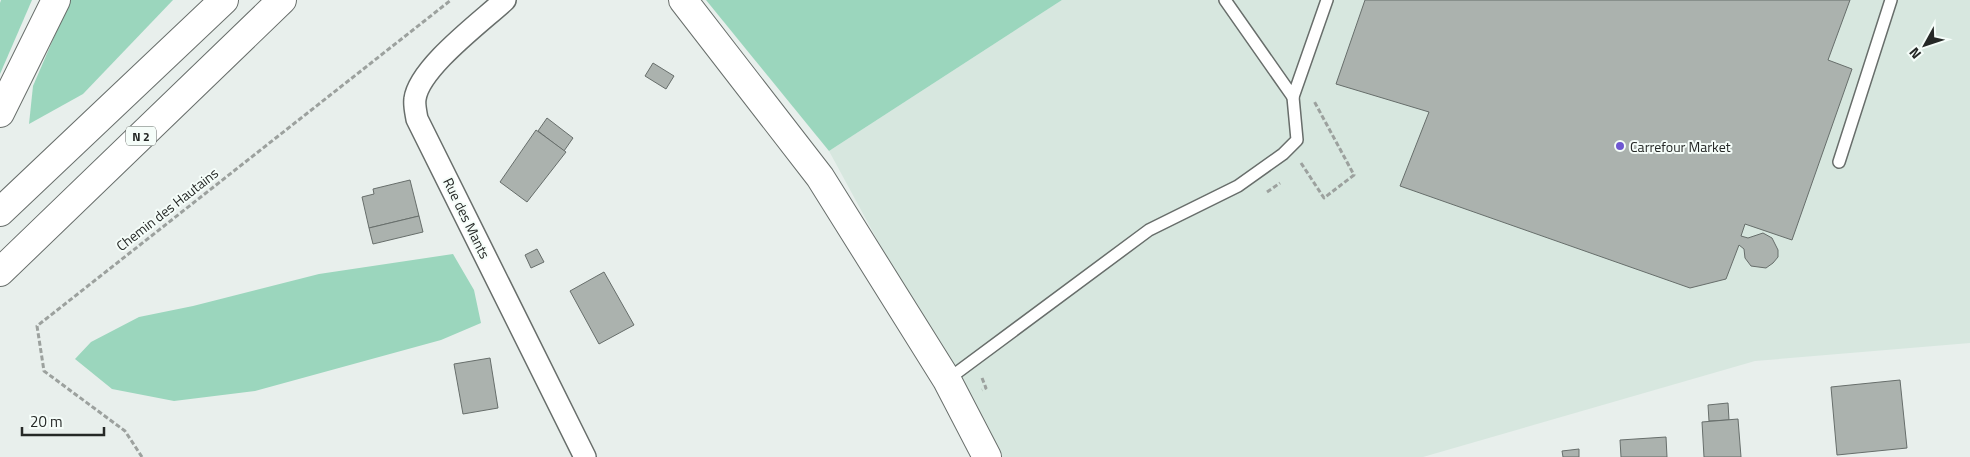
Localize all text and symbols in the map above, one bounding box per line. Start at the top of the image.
north arrow [1900,20,1950,70]
text: N [1903,43,1926,64]
road number: N 2 [126,126,156,146]
place label: Carrefour Market [1630,136,1731,157]
marker: Carrefour Market [1614,140,1626,152]
street label: Chemin des Hautains [111,162,223,256]
street label: Rue des Mants [438,174,496,262]
scale bar [22,404,105,436]
text: 20 m [30,410,63,433]

